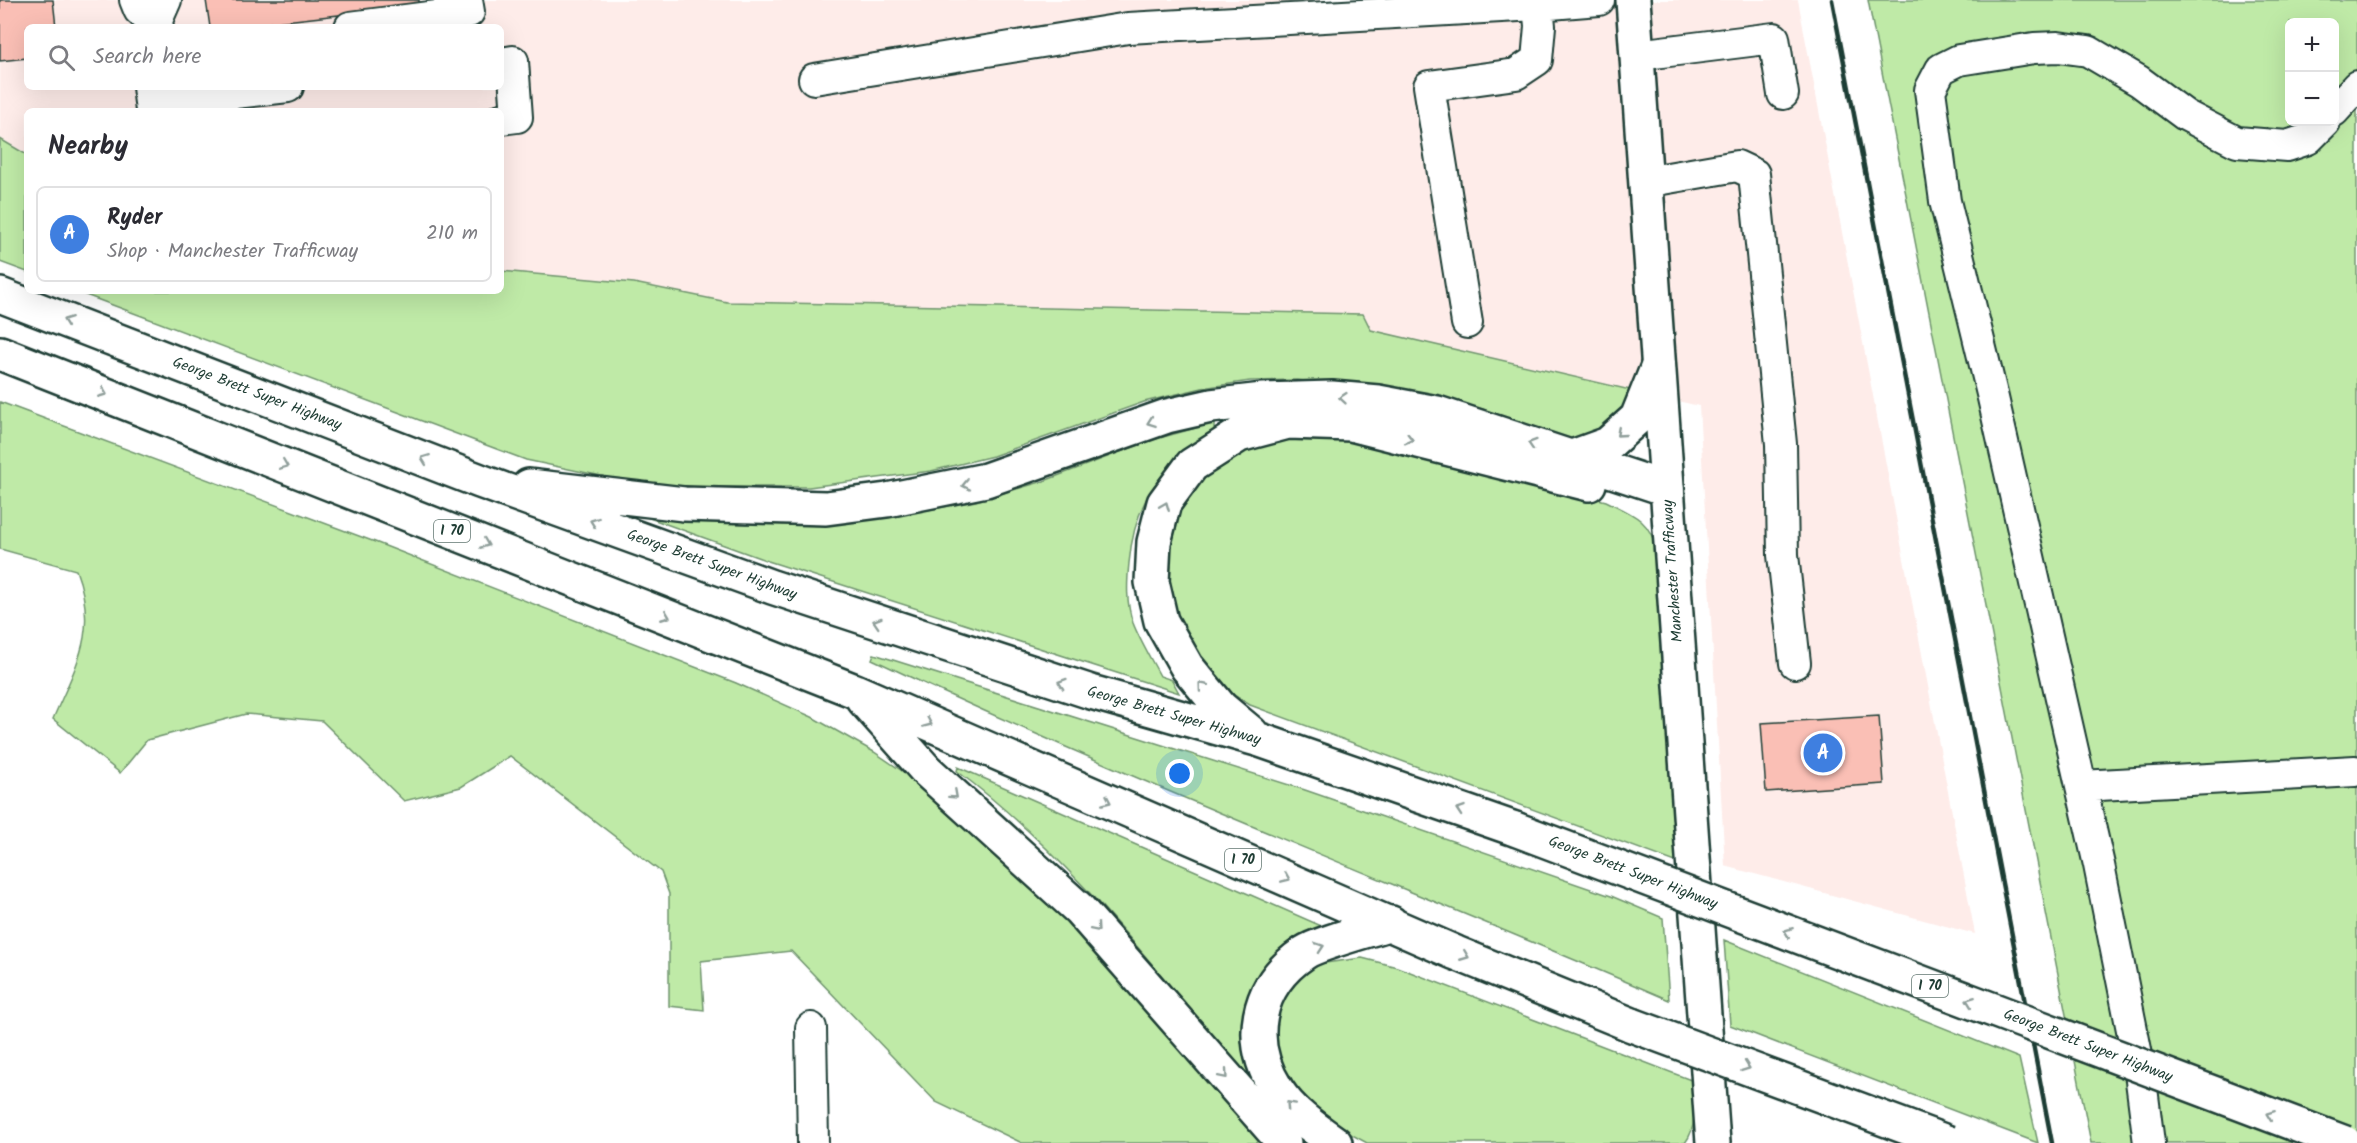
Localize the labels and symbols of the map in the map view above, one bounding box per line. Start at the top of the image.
one-way arrow [62,316,73,328]
street label: George Brett Super Highway [169,351,346,438]
one-way arrow [97,386,108,398]
one-way arrow [1339,392,1348,405]
one-way arrow [1146,415,1157,427]
one-way arrow [1616,426,1627,437]
one-way arrow [1404,431,1414,444]
one-way arrow [1527,439,1538,452]
one-way arrow [420,454,431,467]
one-way arrow [278,458,289,470]
one-way arrow [962,477,972,490]
street label: Manchester Trafficway [1656,498,1690,643]
one-way arrow [1158,502,1170,513]
one-way arrow [589,517,600,530]
road number: I 70 [434,520,470,542]
street label: George Brett Super Highway [624,523,801,607]
one-way arrow [479,537,490,550]
one-way arrow [660,609,671,621]
one-way arrow [872,617,883,629]
one-way arrow [1057,678,1068,690]
street label: George Brett Super Highway [1084,680,1265,753]
one-way arrow [1199,682,1210,693]
one-way arrow [922,716,933,728]
pin: A [1804,730,1842,776]
your location [1165,759,1194,788]
one-way arrow [946,787,957,798]
one-way arrow [1101,794,1112,806]
one-way arrow [1455,804,1466,817]
street label: George Brett Super Highway [1545,830,1722,917]
road number: I 70 [1225,849,1261,871]
one-way arrow [1280,871,1291,883]
one-way arrow [1089,921,1100,932]
one-way arrow [1783,927,1794,939]
one-way arrow [1314,942,1325,954]
one-way arrow [1459,949,1470,961]
road number: I 70 [1912,975,1948,997]
one-way arrow [1965,996,1976,1008]
street label: George Brett Super Highway [2000,1003,2177,1090]
one-way arrow [1740,1060,1750,1073]
one-way arrow [1217,1068,1228,1079]
one-way arrow [1287,1101,1298,1112]
one-way arrow [2266,1110,2277,1122]

